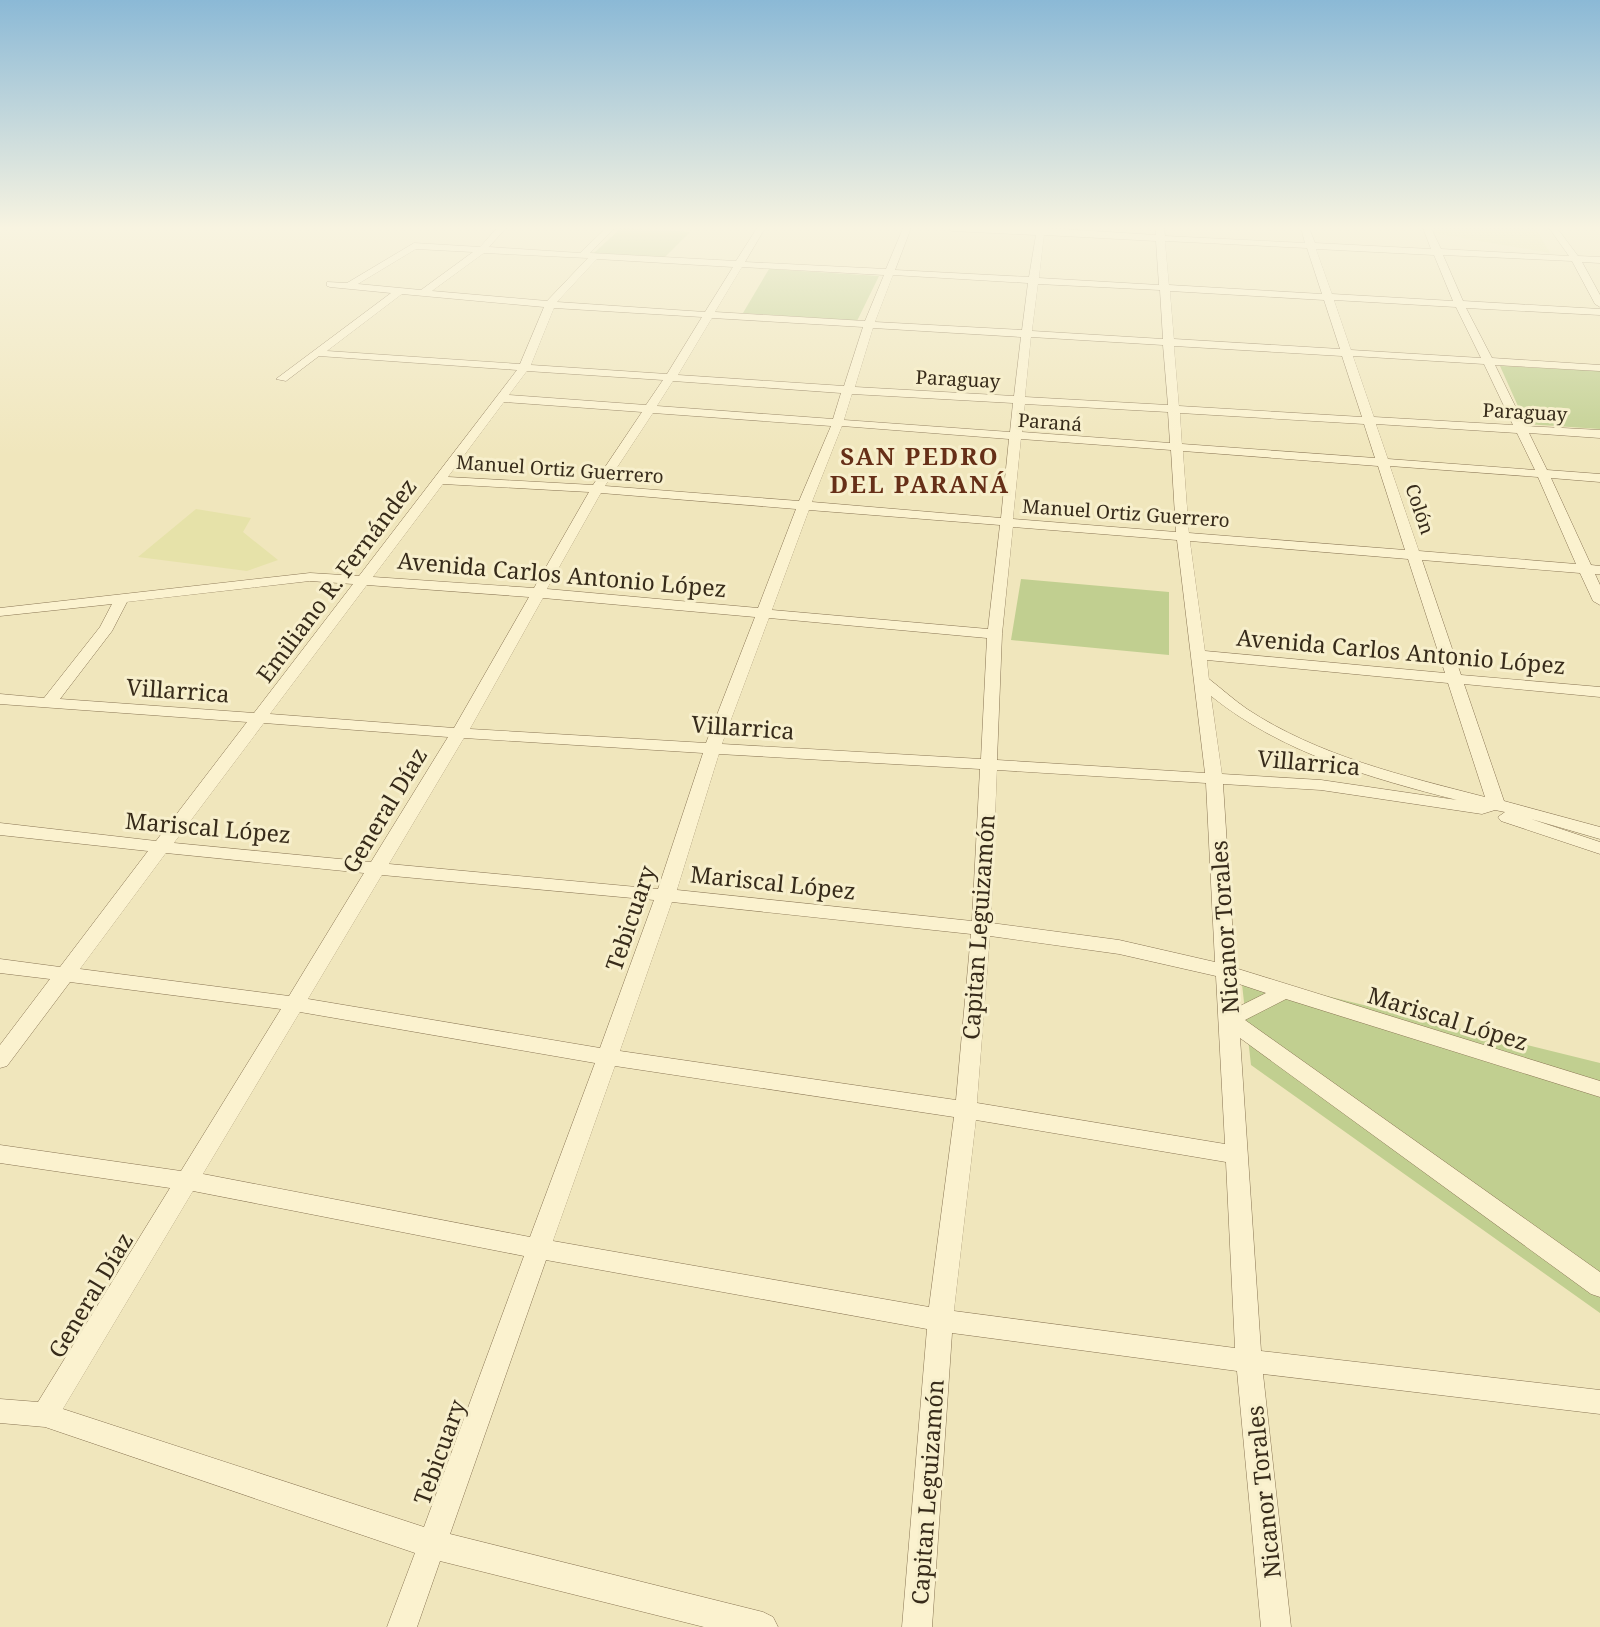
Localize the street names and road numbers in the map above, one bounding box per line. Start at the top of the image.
street label: Paraguay [915,364,1001,394]
street label: Paraguay [1482,397,1568,427]
street label: Paraná [1017,407,1083,437]
street label: Manuel Ortiz Guerrero [455,449,665,489]
street label: Emiliano R. Fernández [248,471,424,689]
street label: Colón [1399,480,1441,538]
street label: Manuel Ortiz Guerrero [1021,493,1231,533]
street label: Avenida Carlos Antonio López [396,544,728,604]
street label: Avenida Carlos Antonio López [1235,621,1567,681]
street label: Villarrica [125,670,231,710]
street label: Villarrica [690,707,796,747]
street label: General Díaz [334,741,434,879]
street label: Villarrica [1256,742,1362,782]
street label: Mariscal López [124,804,292,850]
street label: Capitan Leguizamón [954,813,1002,1041]
street label: Nicanor Torales [1202,839,1246,1015]
street label: Mariscal López [689,857,857,907]
street label: Tebicuary [597,861,663,975]
street label: Mariscal López [1364,978,1532,1058]
street label: General Díaz [40,1226,140,1364]
street label: Capitan Leguizamón [903,1378,951,1606]
street label: Tebicuary [405,1395,473,1509]
street label: Nicanor Torales [1238,1404,1288,1580]

